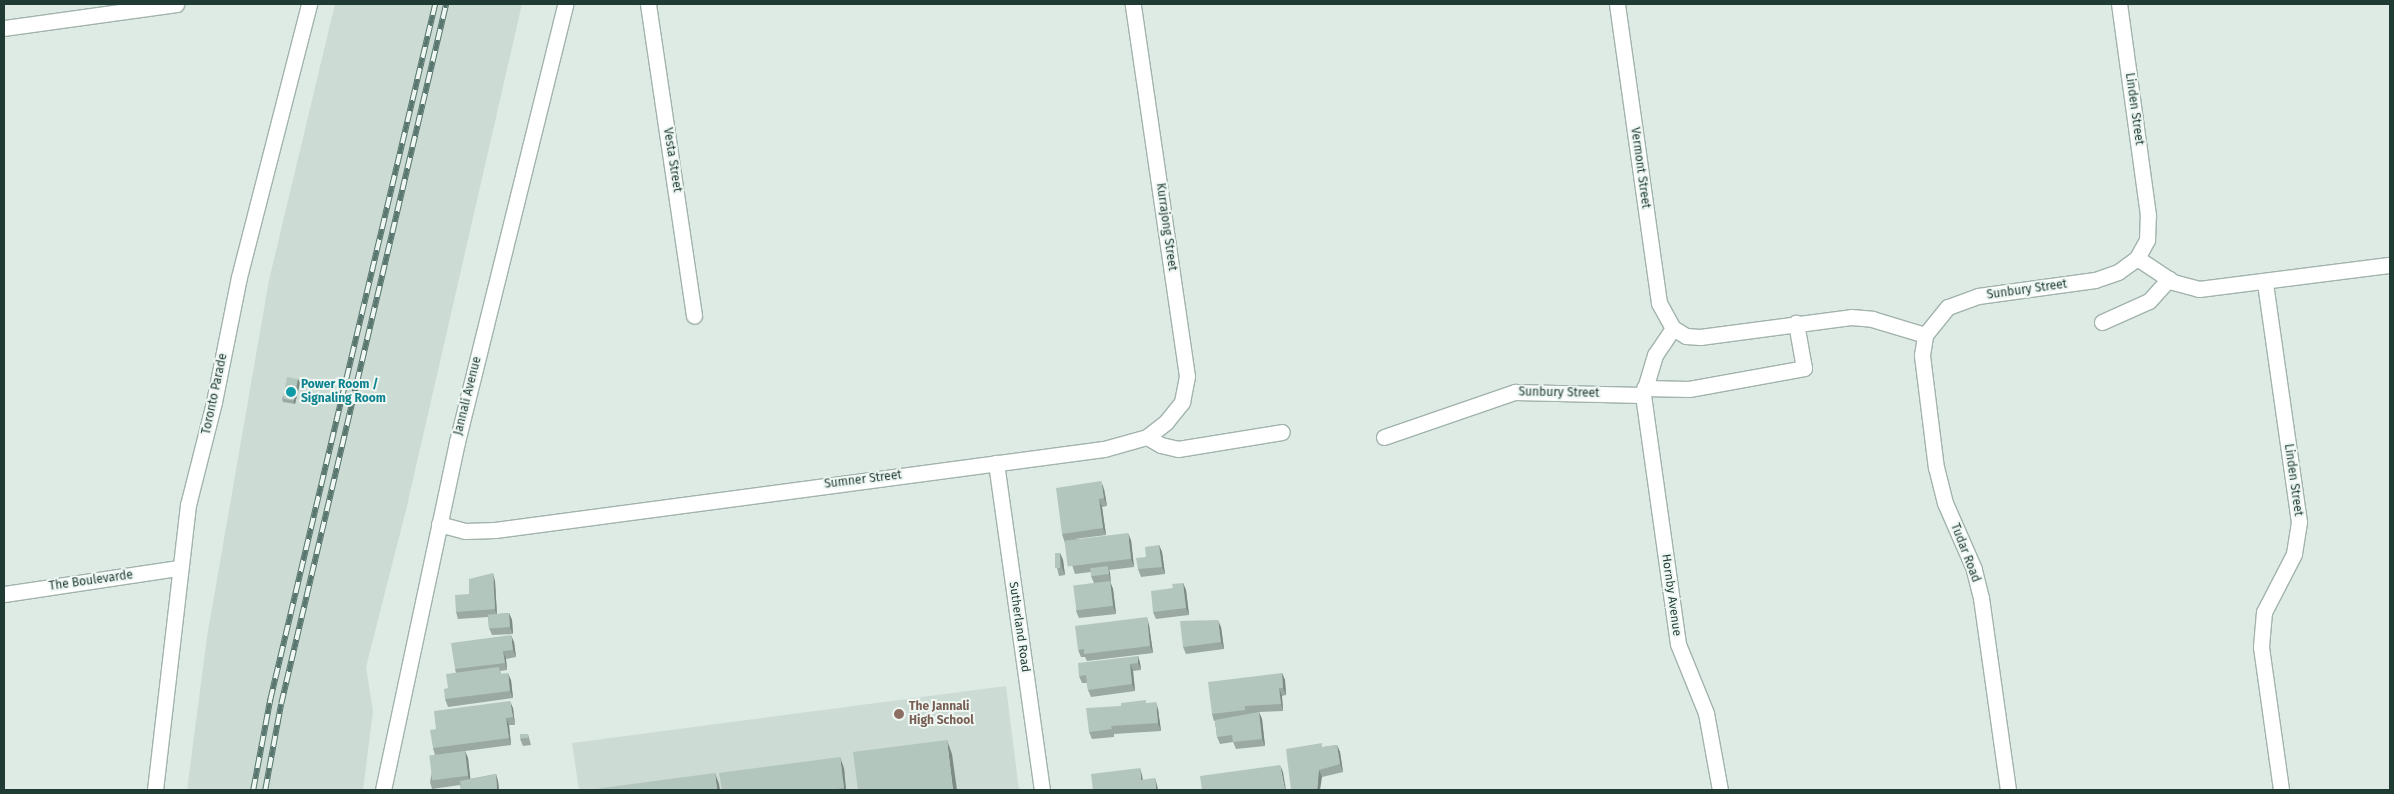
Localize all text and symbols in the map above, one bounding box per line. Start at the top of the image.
street label: Linden Street [2122,72,2146,146]
street label: Vermont Street [1627,126,1653,210]
street label: Vesta Street [660,127,684,193]
street label: Kurrajong Street [1153,182,1179,272]
street label: Sunbury Street [1986,277,2068,303]
street label: Toronto Parade [199,352,231,436]
street label: Jannali Avenue [451,355,485,437]
place label: Power Room / Signaling Room [301,378,386,406]
street label: Sunbury Street [1518,385,1600,401]
marker: Power Room / Signaling Room [285,386,297,398]
street label: Linden Street [2281,443,2305,517]
street label: Sumner Street [824,468,902,492]
street label: Tudar Road [1947,522,1983,584]
street label: Hornby Avenue [1658,553,1684,637]
street label: The Boulevarde [48,568,134,594]
street label: Sutherland Road [1006,581,1032,673]
place label: The Jannali High School [909,700,974,728]
marker: The Jannali High School [893,708,905,720]

